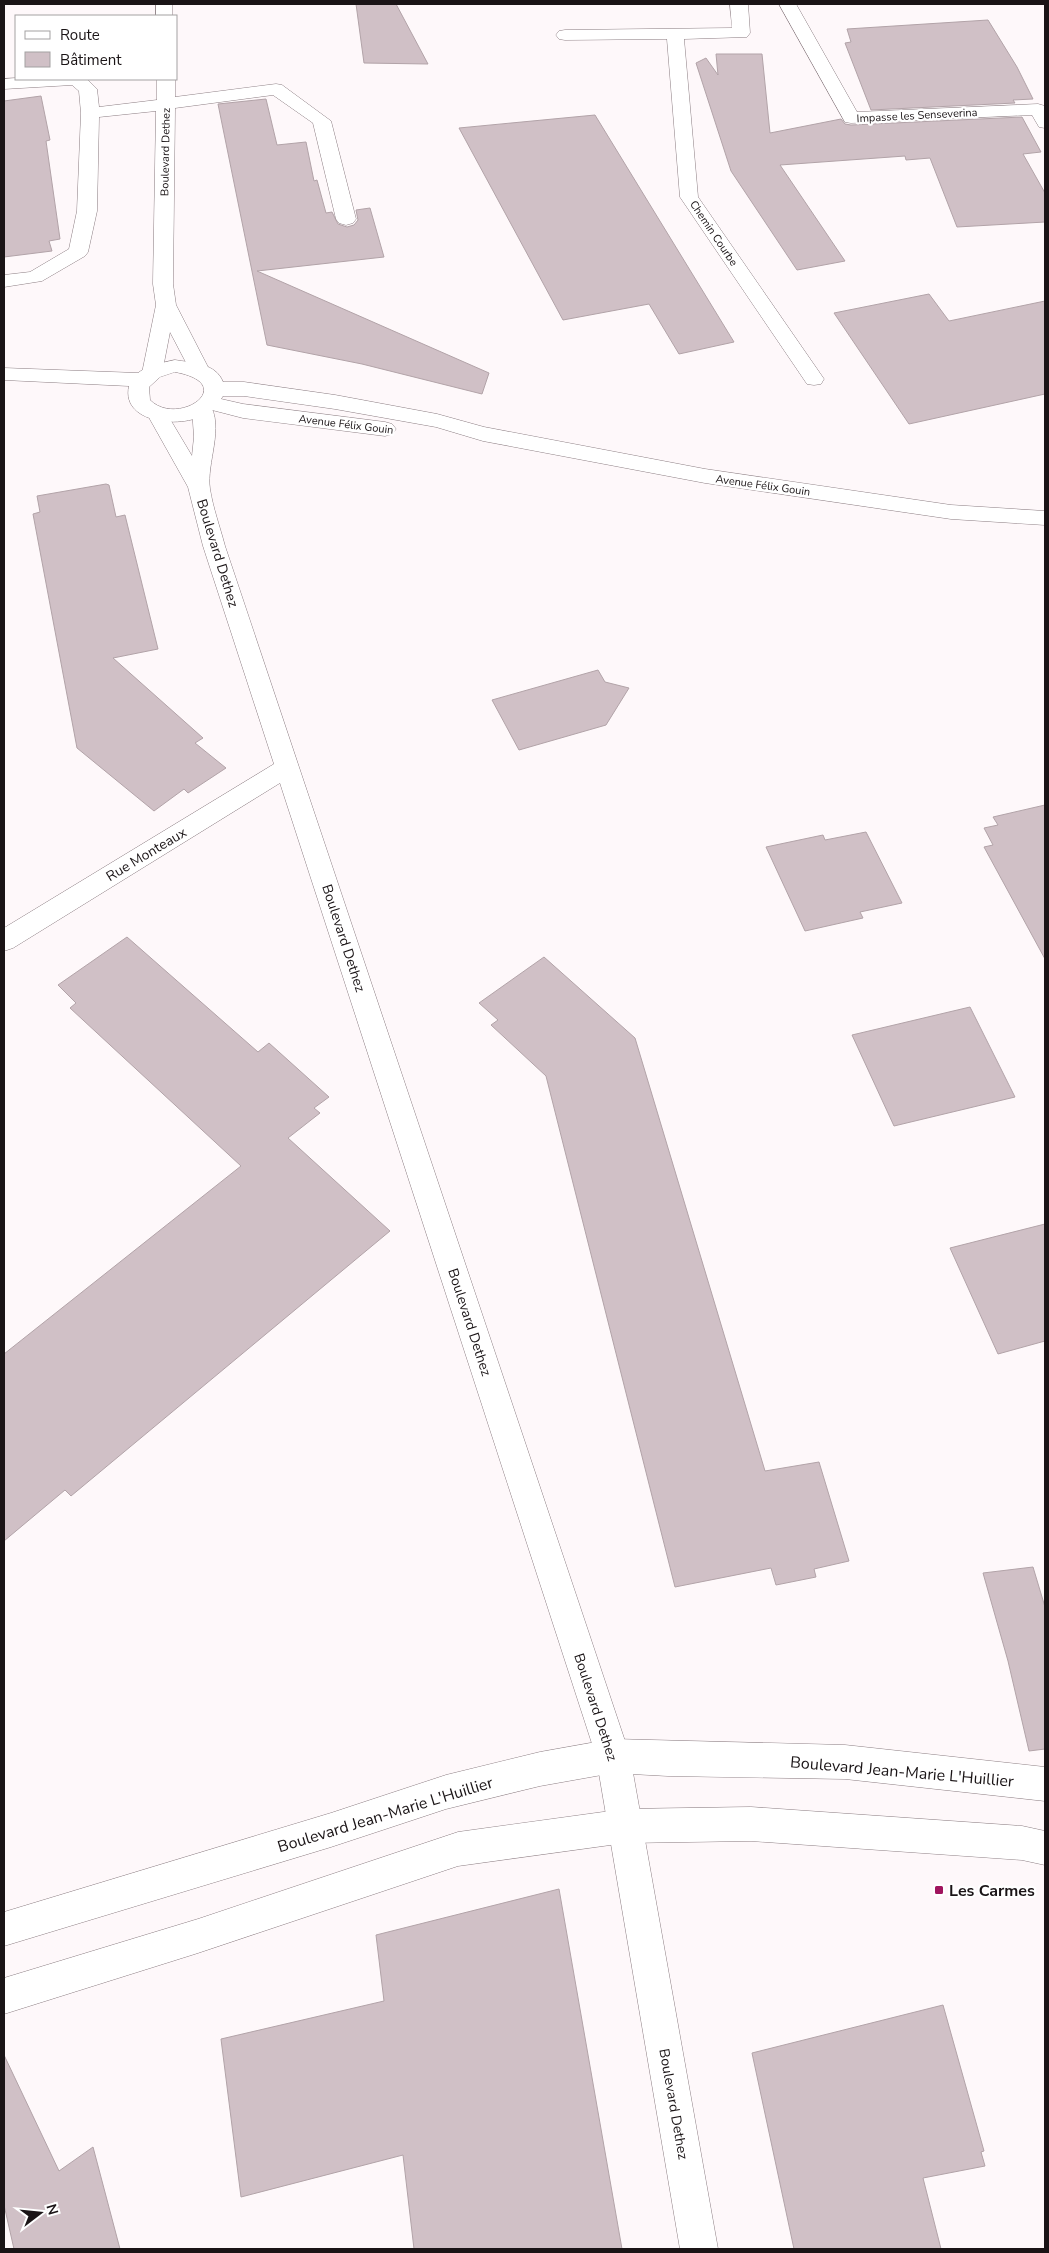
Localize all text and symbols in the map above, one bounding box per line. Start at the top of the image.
legend [15,15,178,80]
text: Route [60,25,100,45]
text: Bâtiment [60,50,122,70]
street label: Impasse les Senseverina [856,105,978,126]
street label: Boulevard Dethez [157,108,174,196]
street label: Chemin Courbe [686,198,741,269]
street label: Avenue Félix Gouin [298,411,394,438]
street label: Avenue Félix Gouin [715,471,811,500]
street label: Boulevard Dethez [192,497,243,610]
street label: Rue Monteaux [102,823,191,886]
street label: Boulevard Dethez [317,882,370,995]
street label: Boulevard Dethez [443,1266,496,1379]
street label: Boulevard Dethez [569,1651,622,1764]
street label: Boulevard Jean-Marie L'Huillier [789,1751,1015,1793]
street label: Boulevard Jean-Marie L'Huillier [275,1772,496,1858]
place label: Les Carmes [949,1880,1035,1902]
marker: Les Carmes [933,1884,945,1896]
street label: Boulevard Dethez [654,2047,693,2162]
north arrow [15,2188,65,2238]
text: N [41,2202,63,2217]

